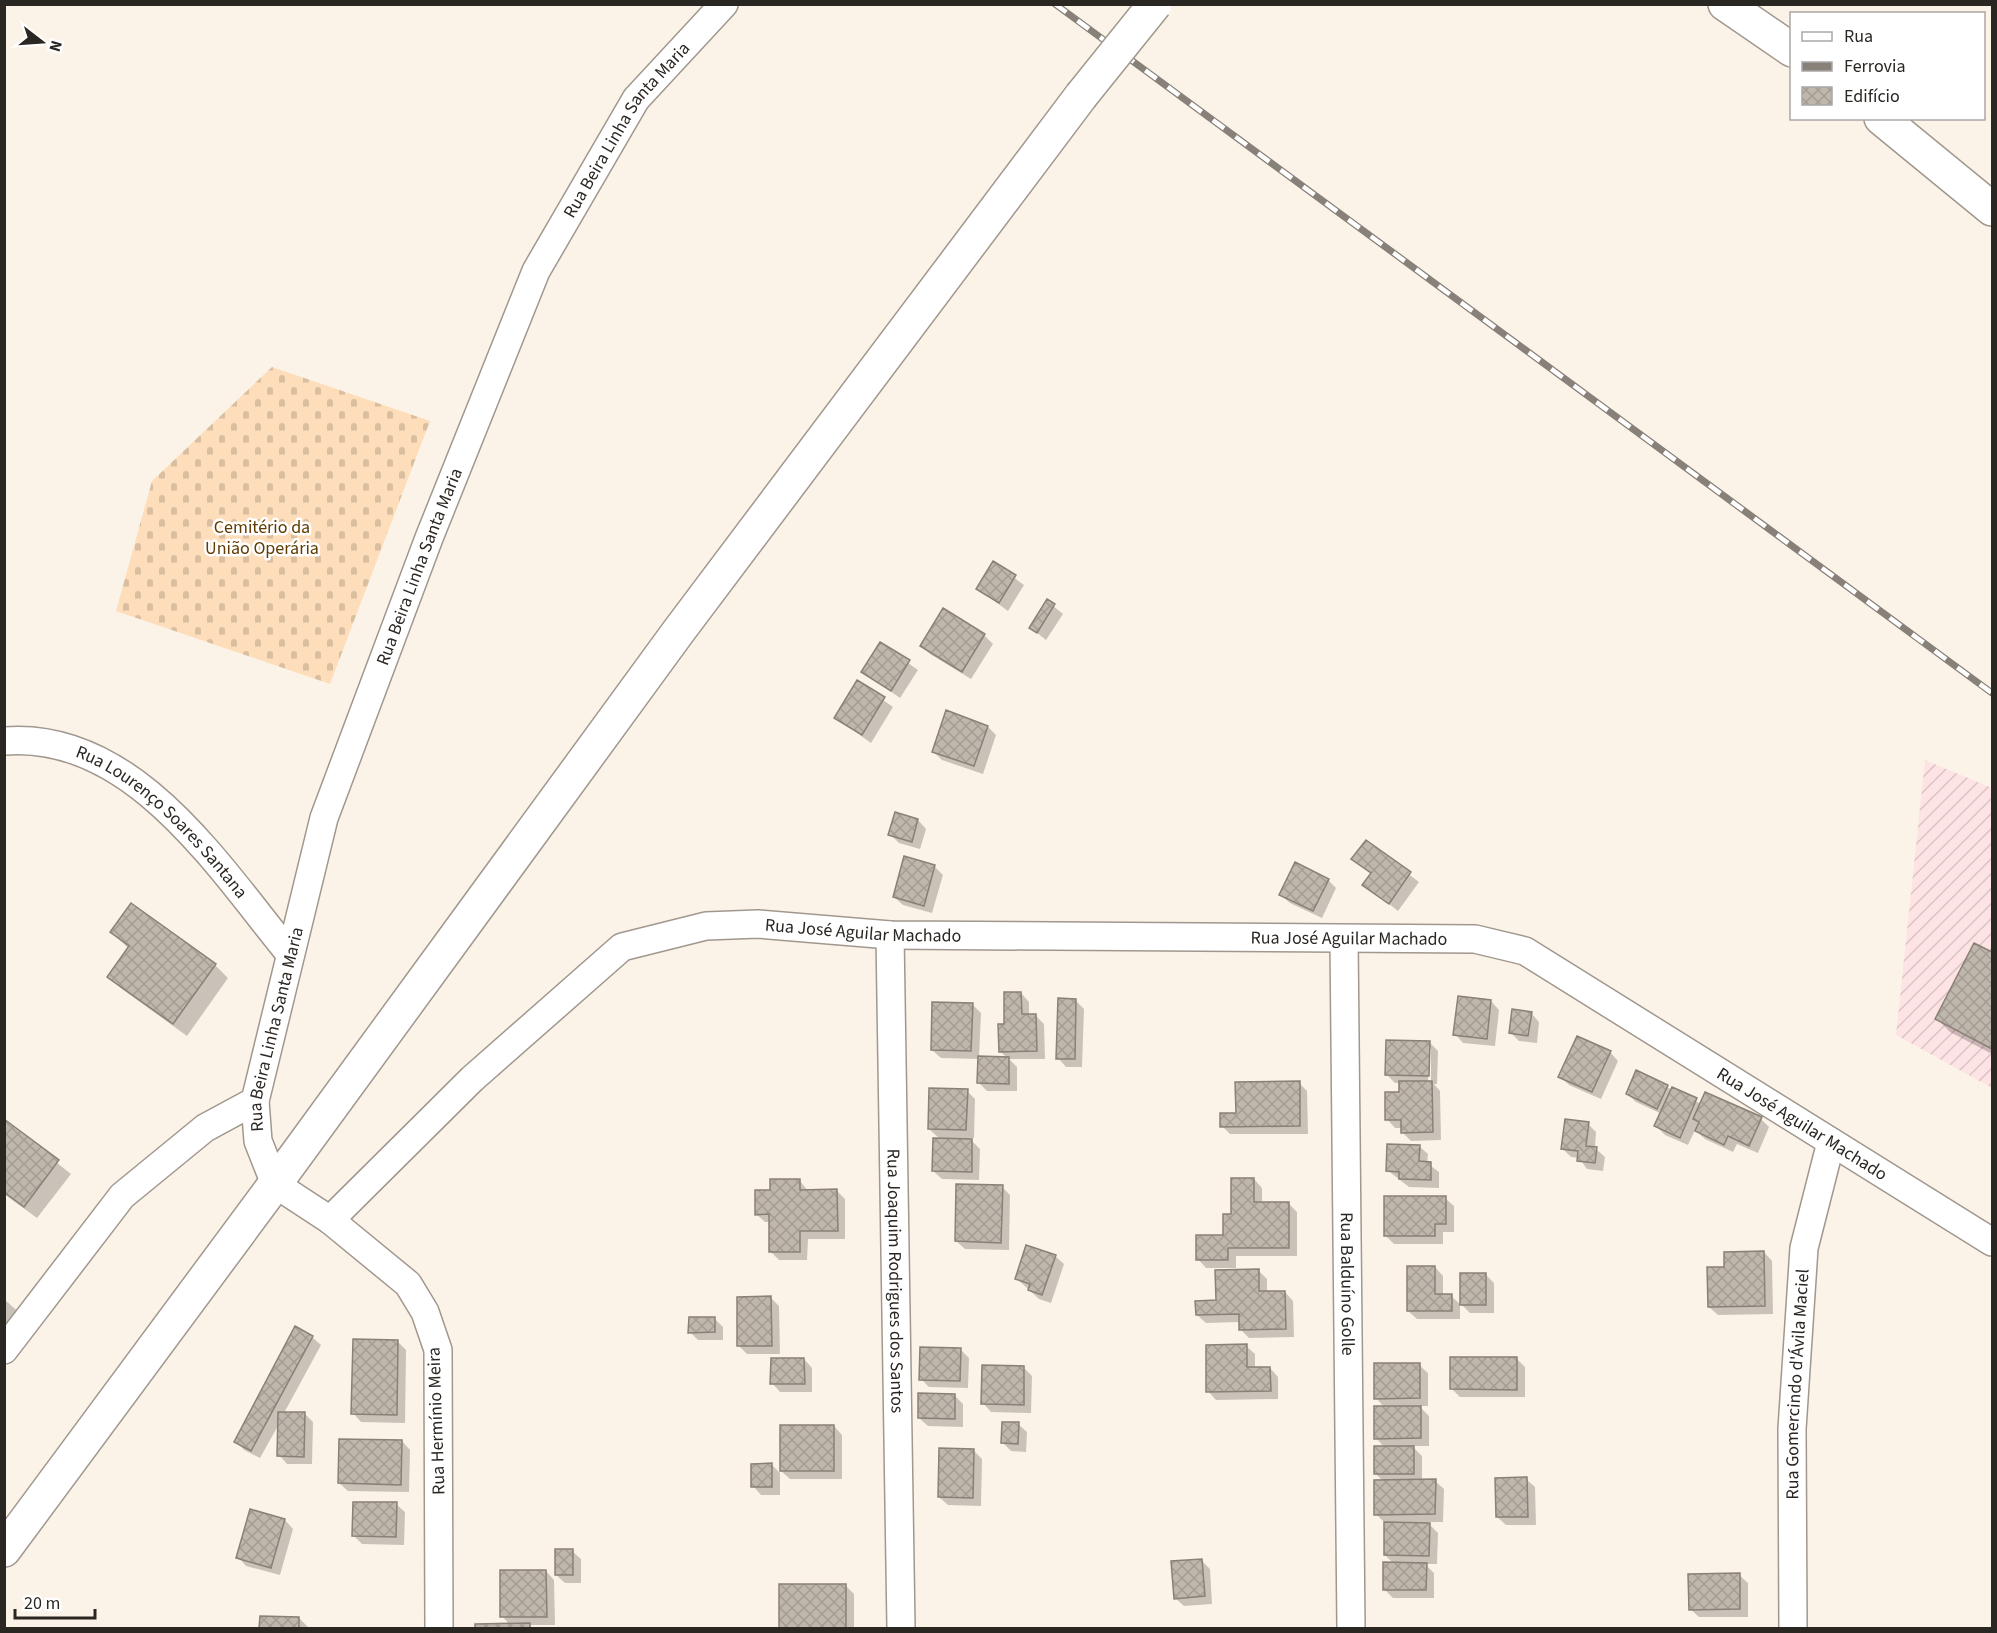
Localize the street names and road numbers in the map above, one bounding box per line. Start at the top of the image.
street label: Rua Beira Linha Santa Maria [557,37,696,223]
street label: Rua Beira Linha Santa Maria [370,464,469,669]
street label: Rua Lourenço Soares Santana [72,740,253,904]
street label: Rua José Aguilar Machado [764,913,961,948]
street label: Rua Beira Linha Santa Maria [243,924,310,1133]
street label: Rua José Aguilar Machado [1250,925,1447,952]
street label: Rua José Aguilar Machado [1712,1061,1892,1187]
street label: Rua Joaquim Rodrigues dos Santos [880,1148,910,1414]
street label: Rua Balduíno Golle [1334,1212,1360,1356]
street label: Rua Gomercindo d'Ávila Maciel [1780,1268,1816,1500]
street label: Rua Hermínio Meira [421,1347,452,1495]

